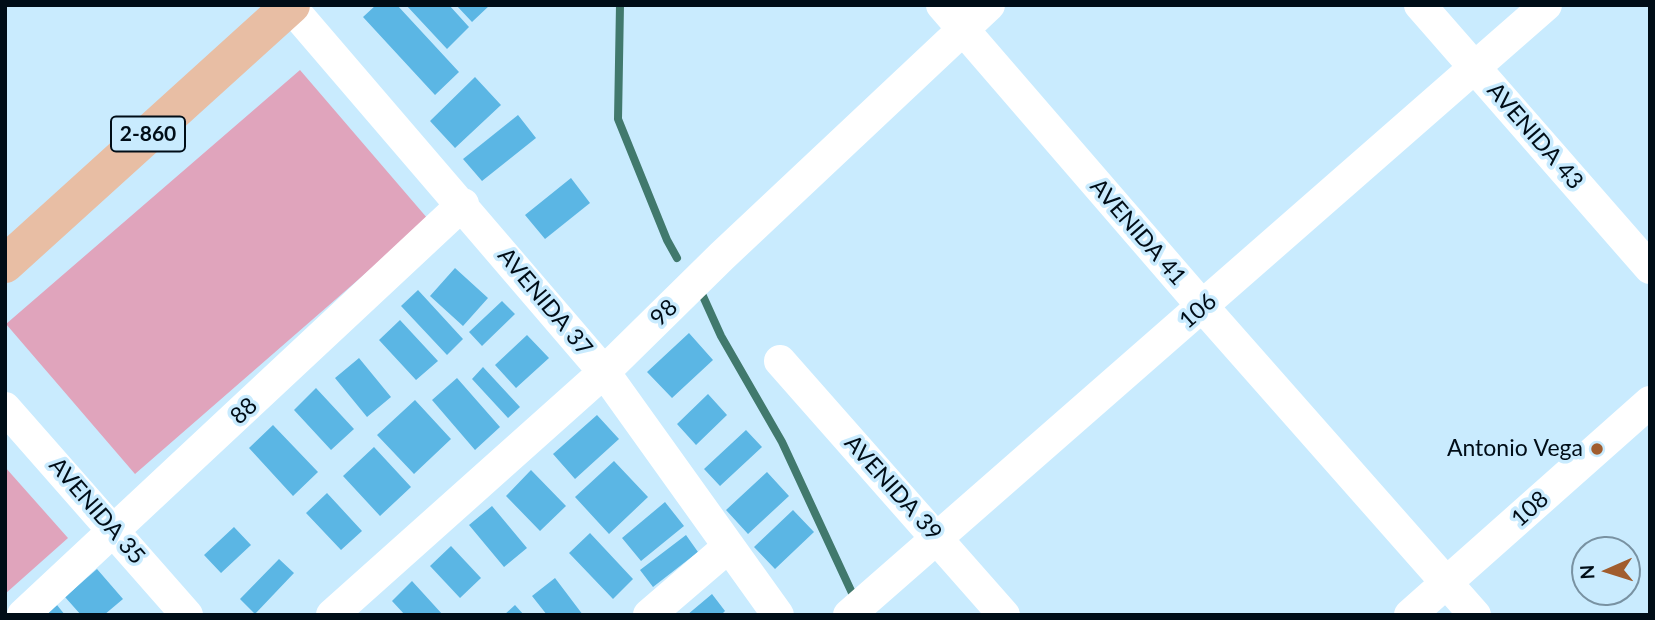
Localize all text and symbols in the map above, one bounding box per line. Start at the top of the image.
street label: AVENIDA 43 [1481,77,1589,195]
road number: 2-860 [111,116,185,152]
street label: AVENIDA 41 [1084,173,1192,291]
street label: AVENIDA 37 [492,242,598,362]
street label: 106 [1174,287,1222,335]
street label: 98 [645,294,683,332]
street label: 88 [225,392,263,430]
street label: AVENIDA 39 [838,430,948,546]
place label: Antonio Vega [1447,435,1583,463]
marker: Antonio Vega [1589,441,1605,457]
street label: AVENIDA 35 [43,452,151,570]
street label: 108 [1506,485,1554,533]
north arrow [1571,536,1641,606]
text: N [1575,564,1598,580]

